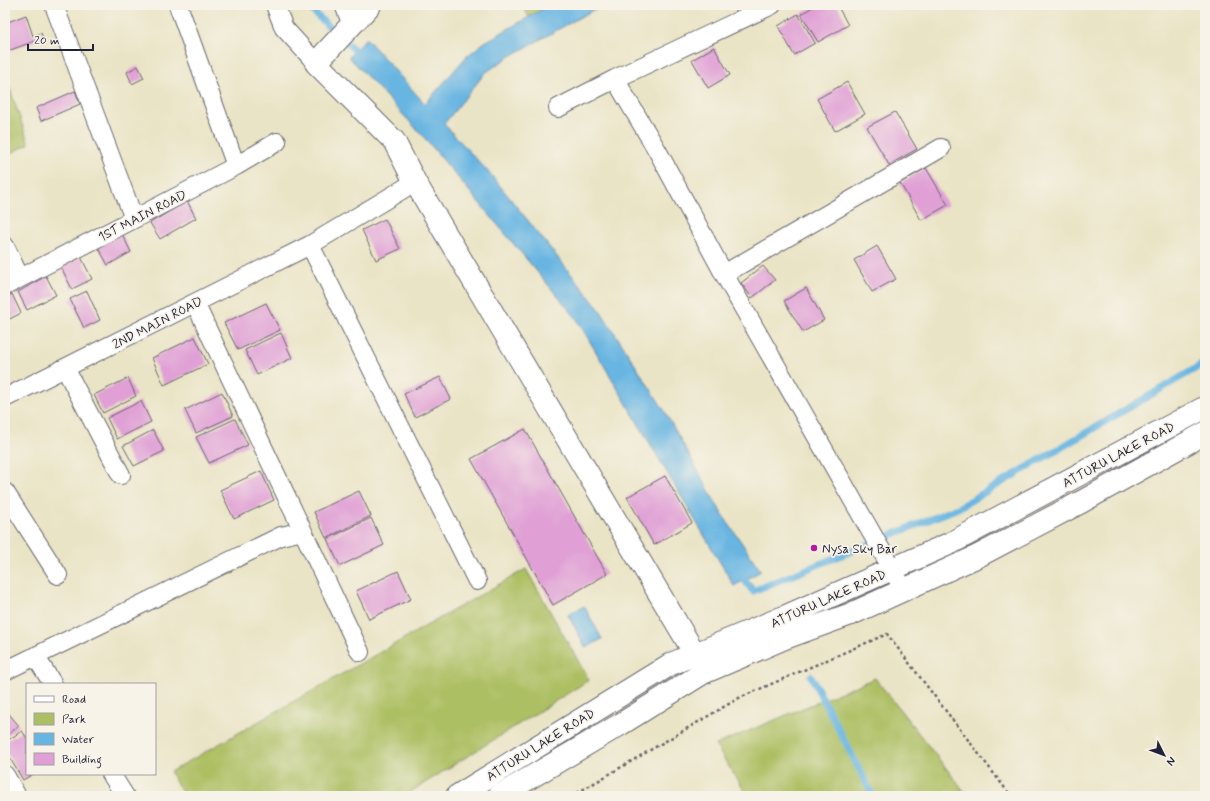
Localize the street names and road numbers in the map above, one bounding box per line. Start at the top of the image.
street label: 1ST MAIN ROAD [96,187,190,246]
street label: 2ND MAIN ROAD [110,293,206,353]
street label: ATTURU LAKE ROAD [1060,418,1178,492]
street label: ATTURU LAKE ROAD [768,566,889,633]
street label: ATTURU LAKE ROAD [483,705,598,786]

